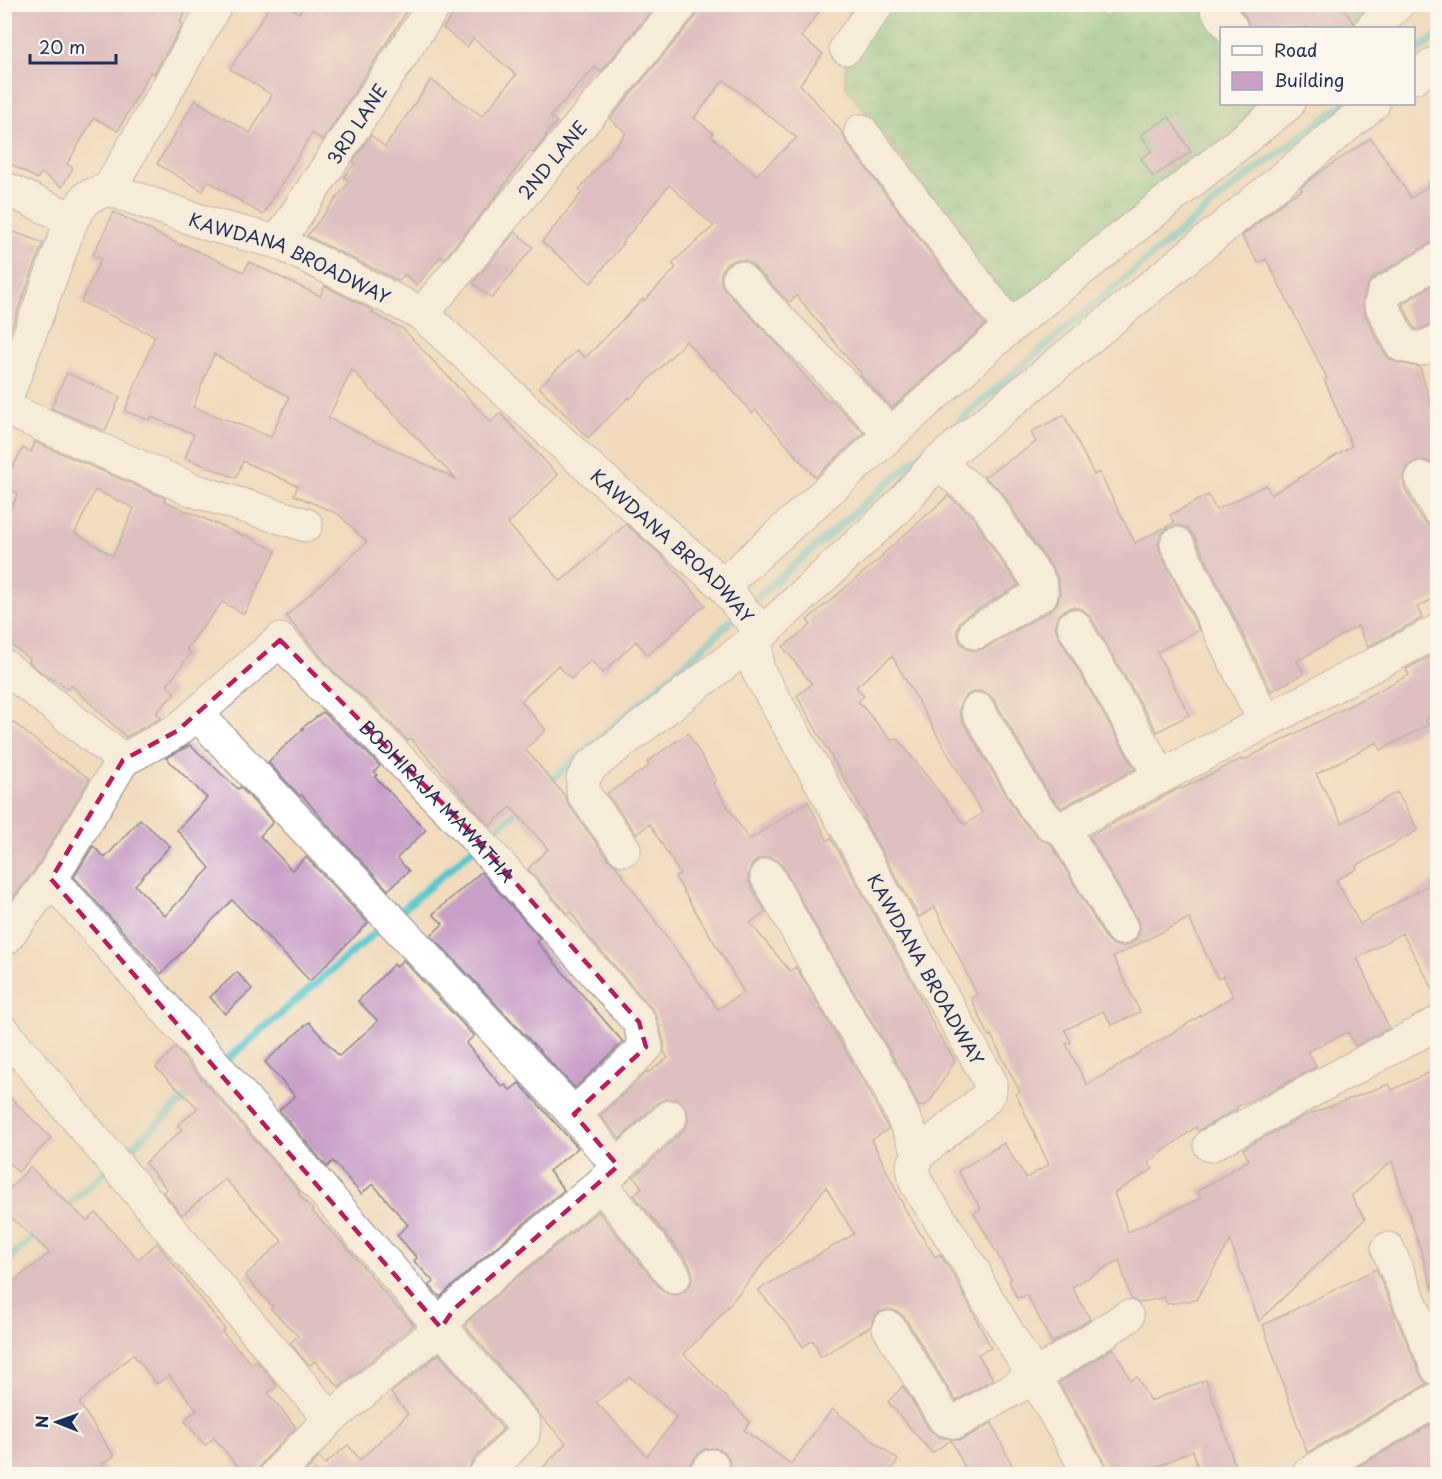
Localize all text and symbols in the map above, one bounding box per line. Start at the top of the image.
scale bar [30,27,116,65]
legend [1220,27,1415,105]
text: 20 m [39,33,85,60]
text: Road [1274,36,1318,63]
text: Building [1274,66,1344,93]
street label: 3RD LANE [320,78,393,169]
street label: 2ND LANE [511,114,593,204]
street label: KAWDANA BROADWAY [185,205,396,310]
street label: KAWDANA BROADWAY [585,462,761,629]
street label: BODHIRAJA MAWATHA [354,713,522,887]
street label: KAWDANA BROADWAY [862,868,992,1070]
north arrow [27,1392,87,1452]
text: N [29,1415,53,1428]

